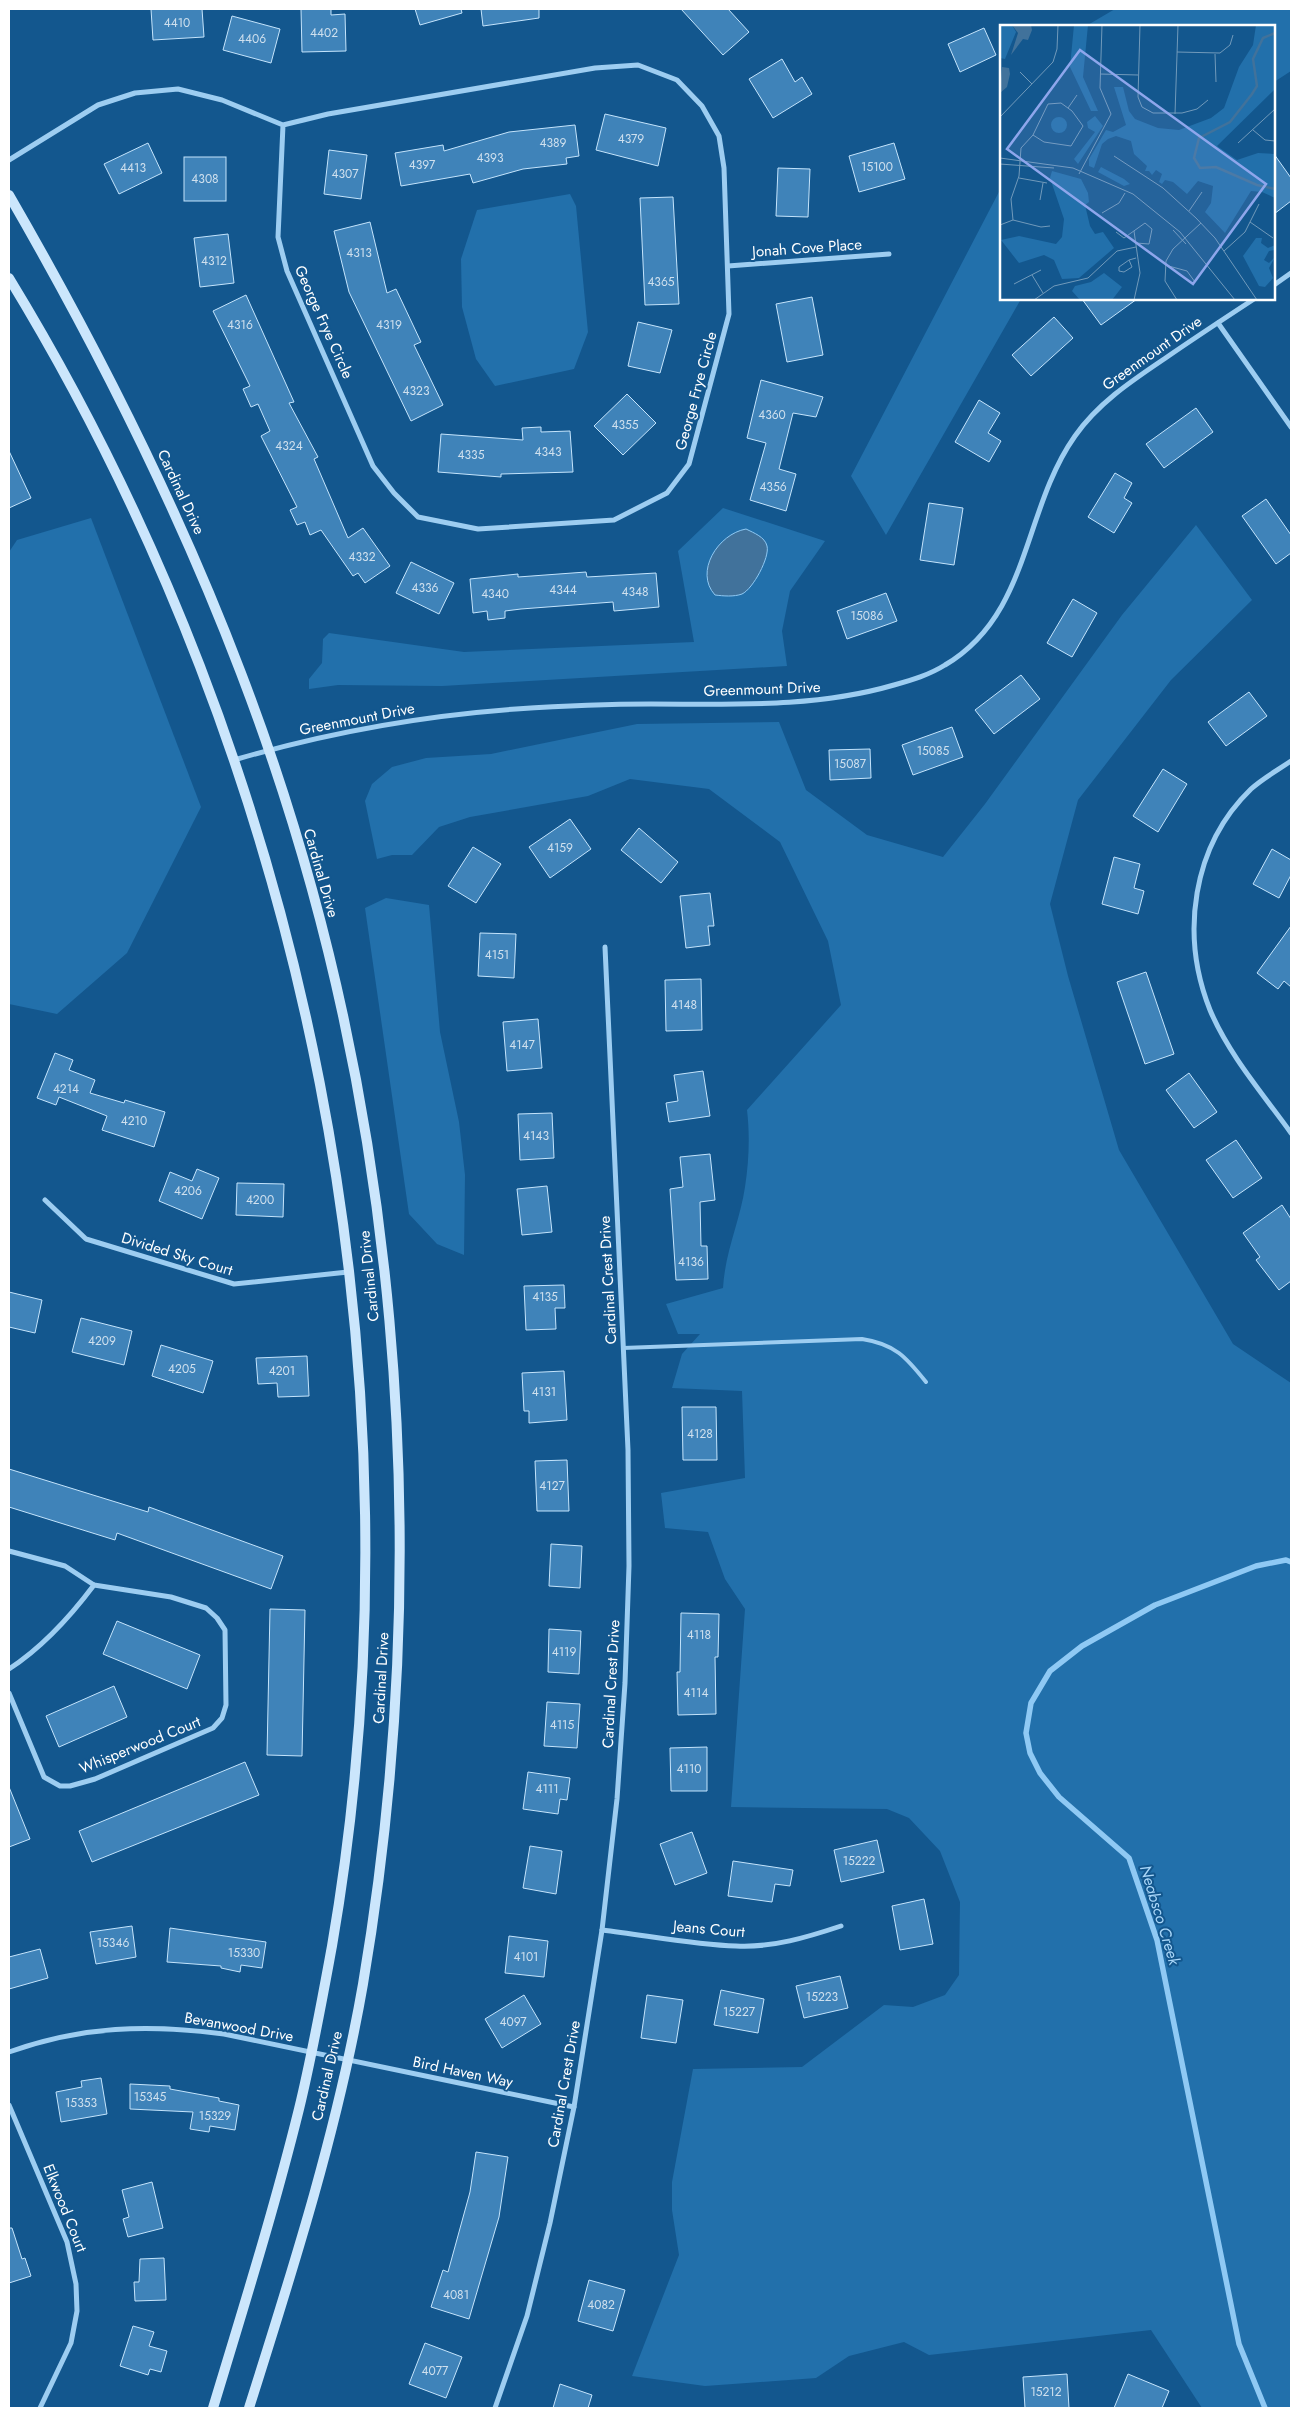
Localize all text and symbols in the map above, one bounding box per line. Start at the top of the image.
house number: 4410 [164,14,190,32]
house number: 4402 [310,24,338,42]
inset map [1000,25,1275,300]
house number: 4406 [238,30,266,48]
house number: 4379 [618,130,644,148]
house number: 4389 [539,134,567,152]
house number: 4393 [476,149,504,167]
house number: 4397 [409,156,436,174]
house number: 15100 [861,158,893,176]
house number: 4413 [120,159,146,177]
house number: 4307 [331,165,359,183]
house number: 4308 [191,170,219,188]
street label: Jonah Cove Place [749,233,863,263]
house number: 4313 [346,244,372,262]
house number: 4312 [201,252,227,270]
street label: George Frye Circle [289,262,359,382]
house number: 4365 [647,273,675,291]
street label: Greenmount Drive [1098,310,1206,396]
house number: 4316 [227,316,253,334]
house number: 4319 [376,316,402,334]
street label: George Frye Circle [670,329,722,453]
house number: 4323 [403,382,430,400]
house number: 4360 [758,406,786,424]
house number: 4355 [611,416,639,434]
house number: 4324 [275,437,303,455]
house number: 4343 [534,443,562,461]
street label: Cardinal Drive [152,446,210,538]
house number: 4335 [458,446,485,464]
house number: 4356 [759,478,787,496]
house number: 4332 [349,548,376,566]
house number: 4336 [411,579,439,597]
house number: 4344 [549,581,577,599]
house number: 4348 [621,583,649,601]
house number: 4340 [481,585,509,603]
house number: 15086 [851,607,883,625]
street label: Greenmount Drive [703,676,821,702]
street label: Greenmount Drive [297,697,417,741]
house number: 15085 [917,742,950,760]
house number: 15087 [834,755,867,773]
street label: Cardinal Drive [298,826,344,920]
house number: 4159 [547,839,573,857]
house number: 4151 [485,946,509,964]
house number: 4148 [671,996,697,1014]
house number: 4147 [509,1036,536,1054]
house number: 4214 [53,1080,79,1098]
house number: 4210 [121,1112,147,1130]
house number: 4143 [523,1127,549,1145]
house number: 4206 [174,1182,202,1200]
house number: 4200 [246,1191,274,1209]
street label: Cardinal Crest Drive [594,1215,622,1345]
street label: Divided Sky Court [119,1227,236,1281]
street label: Cardinal Drive [353,1229,385,1323]
house number: 4136 [678,1253,704,1271]
house number: 4135 [532,1288,558,1306]
house number: 4209 [88,1332,116,1350]
house number: 4205 [168,1360,196,1378]
house number: 4201 [269,1362,295,1380]
house number: 4131 [532,1383,556,1401]
house number: 4128 [687,1425,713,1443]
house number: 4127 [539,1477,565,1495]
street label: Cardinal Crest Drive [597,1619,625,1749]
house number: 4118 [687,1626,711,1644]
street label: Cardinal Drive [368,1631,394,1724]
house number: 4119 [552,1643,576,1661]
house number: 4114 [684,1684,708,1702]
street label: Whisperwood Court [76,1710,204,1779]
house number: 4115 [550,1716,575,1734]
house number: 4110 [677,1760,702,1778]
house number: 4111 [535,1780,559,1798]
house number: 15222 [843,1852,875,1870]
water label: Neabsco Creek [1134,1862,1186,1969]
street label: Jeans Court [670,1915,746,1943]
house number: 15346 [97,1934,129,1952]
house number: 15330 [228,1944,260,1962]
house number: 4101 [514,1948,539,1966]
house number: 15223 [806,1988,839,2006]
house number: 15227 [723,2003,756,2021]
street label: Bevanwood Drive [183,2007,295,2047]
house number: 4097 [499,2013,527,2031]
street label: Cardinal Crest Drive [542,2019,586,2149]
street label: Cardinal Drive [306,2029,348,2123]
street label: Bird Haven Way [411,2051,516,2093]
house number: 15345 [134,2088,166,2106]
house number: 15353 [65,2094,97,2112]
house number: 15329 [199,2107,231,2125]
street label: Elkwood Court [37,2161,93,2256]
house number: 4081 [443,2286,469,2304]
house number: 4082 [587,2296,615,2314]
house number: 4077 [422,2362,449,2380]
house number: 15212 [1030,2383,1062,2401]

